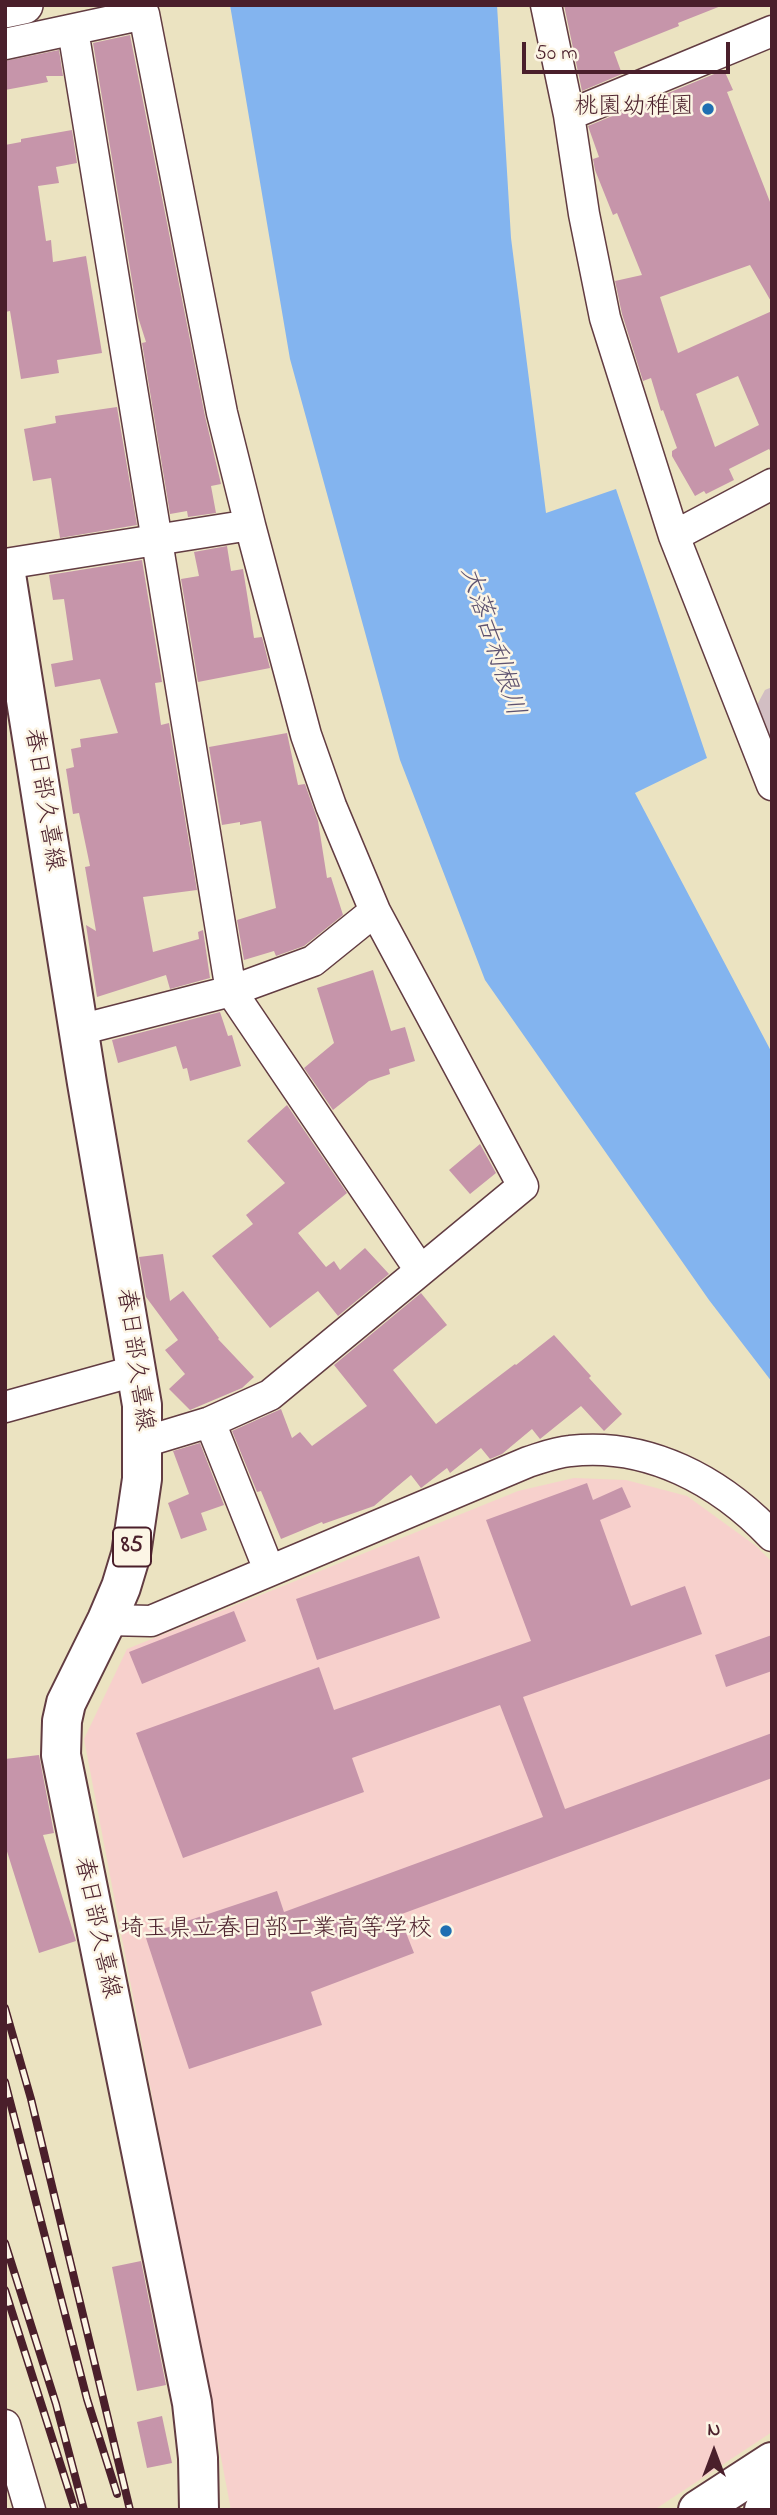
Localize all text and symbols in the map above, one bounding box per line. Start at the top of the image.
scale bar [525,28,733,72]
text: 50 m [535,39,578,69]
place label: 桃園幼稚園 [574,95,694,123]
marker: 桃園幼稚園 [700,101,716,117]
water label: 大落古利根川 [451,563,529,721]
street label: 春日部久喜線 [17,727,67,873]
street label: 春日部久喜線 [109,1287,157,1433]
road number: 85 [113,1528,151,1566]
street label: 春日部久喜線 [66,1855,124,2001]
place label: 埼玉県立春日部工業高等学校 [120,1917,432,1945]
marker: 埼玉県立春日部工業高等学校 [438,1923,454,1939]
north arrow [679,2417,749,2487]
text: N [708,2417,720,2444]

